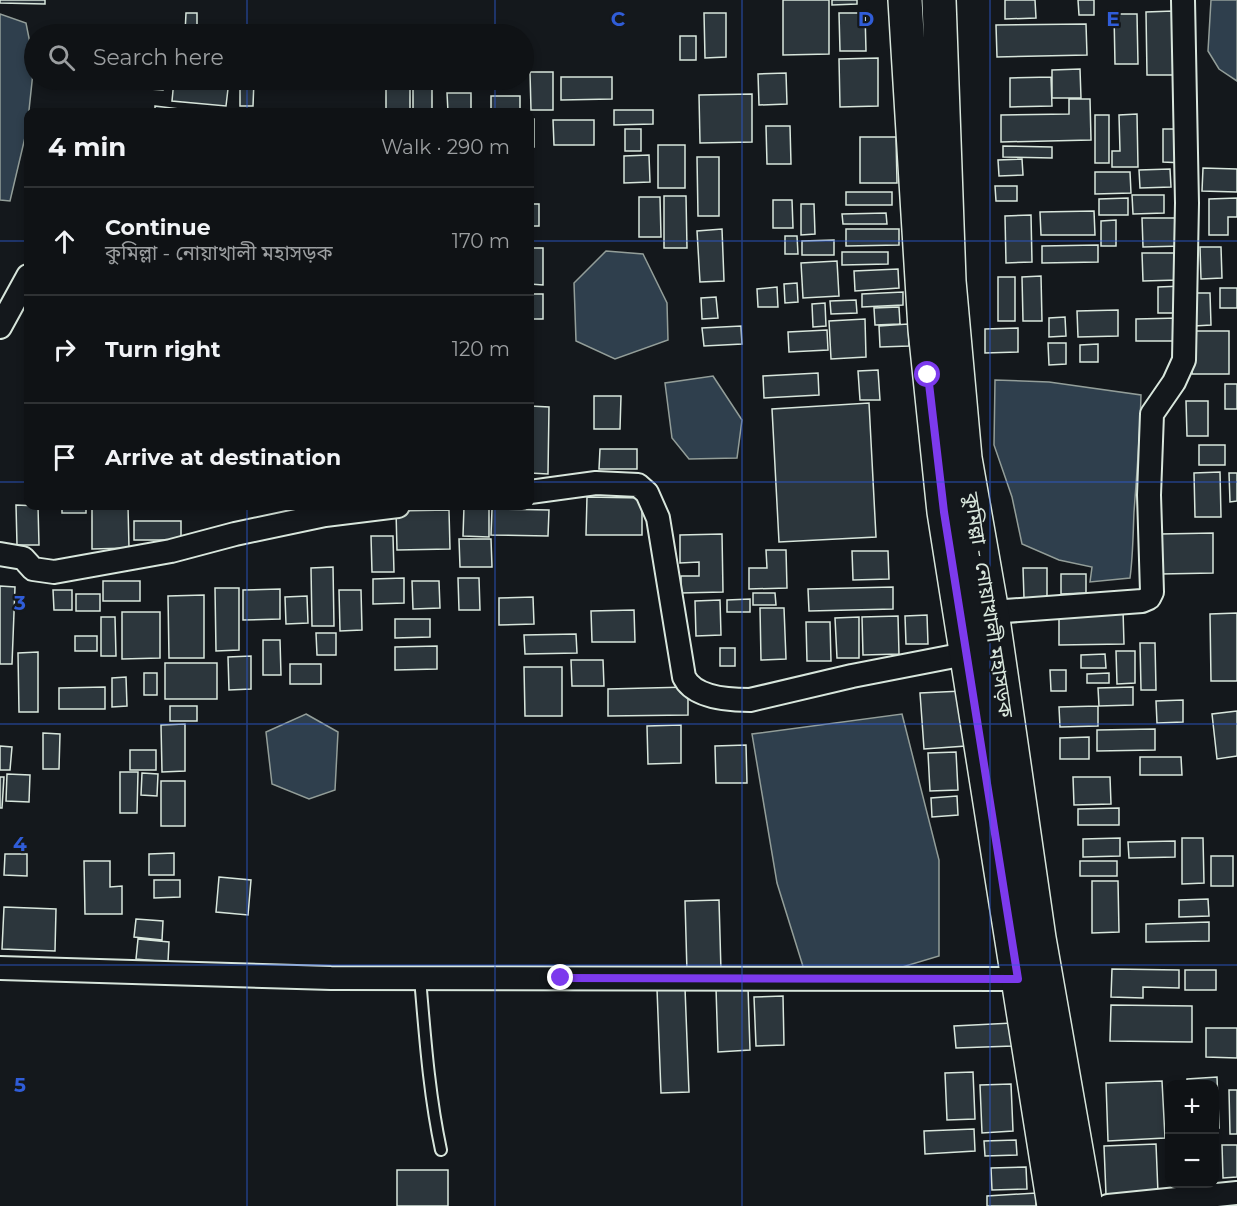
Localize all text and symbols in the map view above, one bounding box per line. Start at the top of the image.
text: C [611,7,626,31]
text: D [858,7,874,31]
text: E [1106,7,1120,31]
search box [24,24,534,90]
icon: search [45,41,78,74]
text: Search here [93,44,224,71]
text: 4 min [48,131,126,163]
text: Walk · 290 m [381,135,510,159]
text: Continue [105,214,211,241]
icon: ahead [48,225,81,258]
text: 170 m [452,229,510,253]
text: কুমিল্লা - নোয়াখালী মহাসড়ক [105,241,333,265]
icon: right [48,333,81,366]
text: Turn right [105,336,220,363]
text: 120 m [452,337,510,361]
route start [914,361,940,387]
icon: arrive [48,441,81,474]
text: Arrive at destination [105,444,341,471]
street label: কুমিল্লা - নোয়াখালী মহাসড়ক [959,490,1019,720]
text: 3 [13,591,26,615]
text: 4 [13,832,27,856]
route end [547,964,573,990]
text: 5 [14,1073,26,1097]
map controls [1165,1080,1219,1188]
button: + [1165,1080,1219,1134]
button: − [1165,1134,1219,1188]

